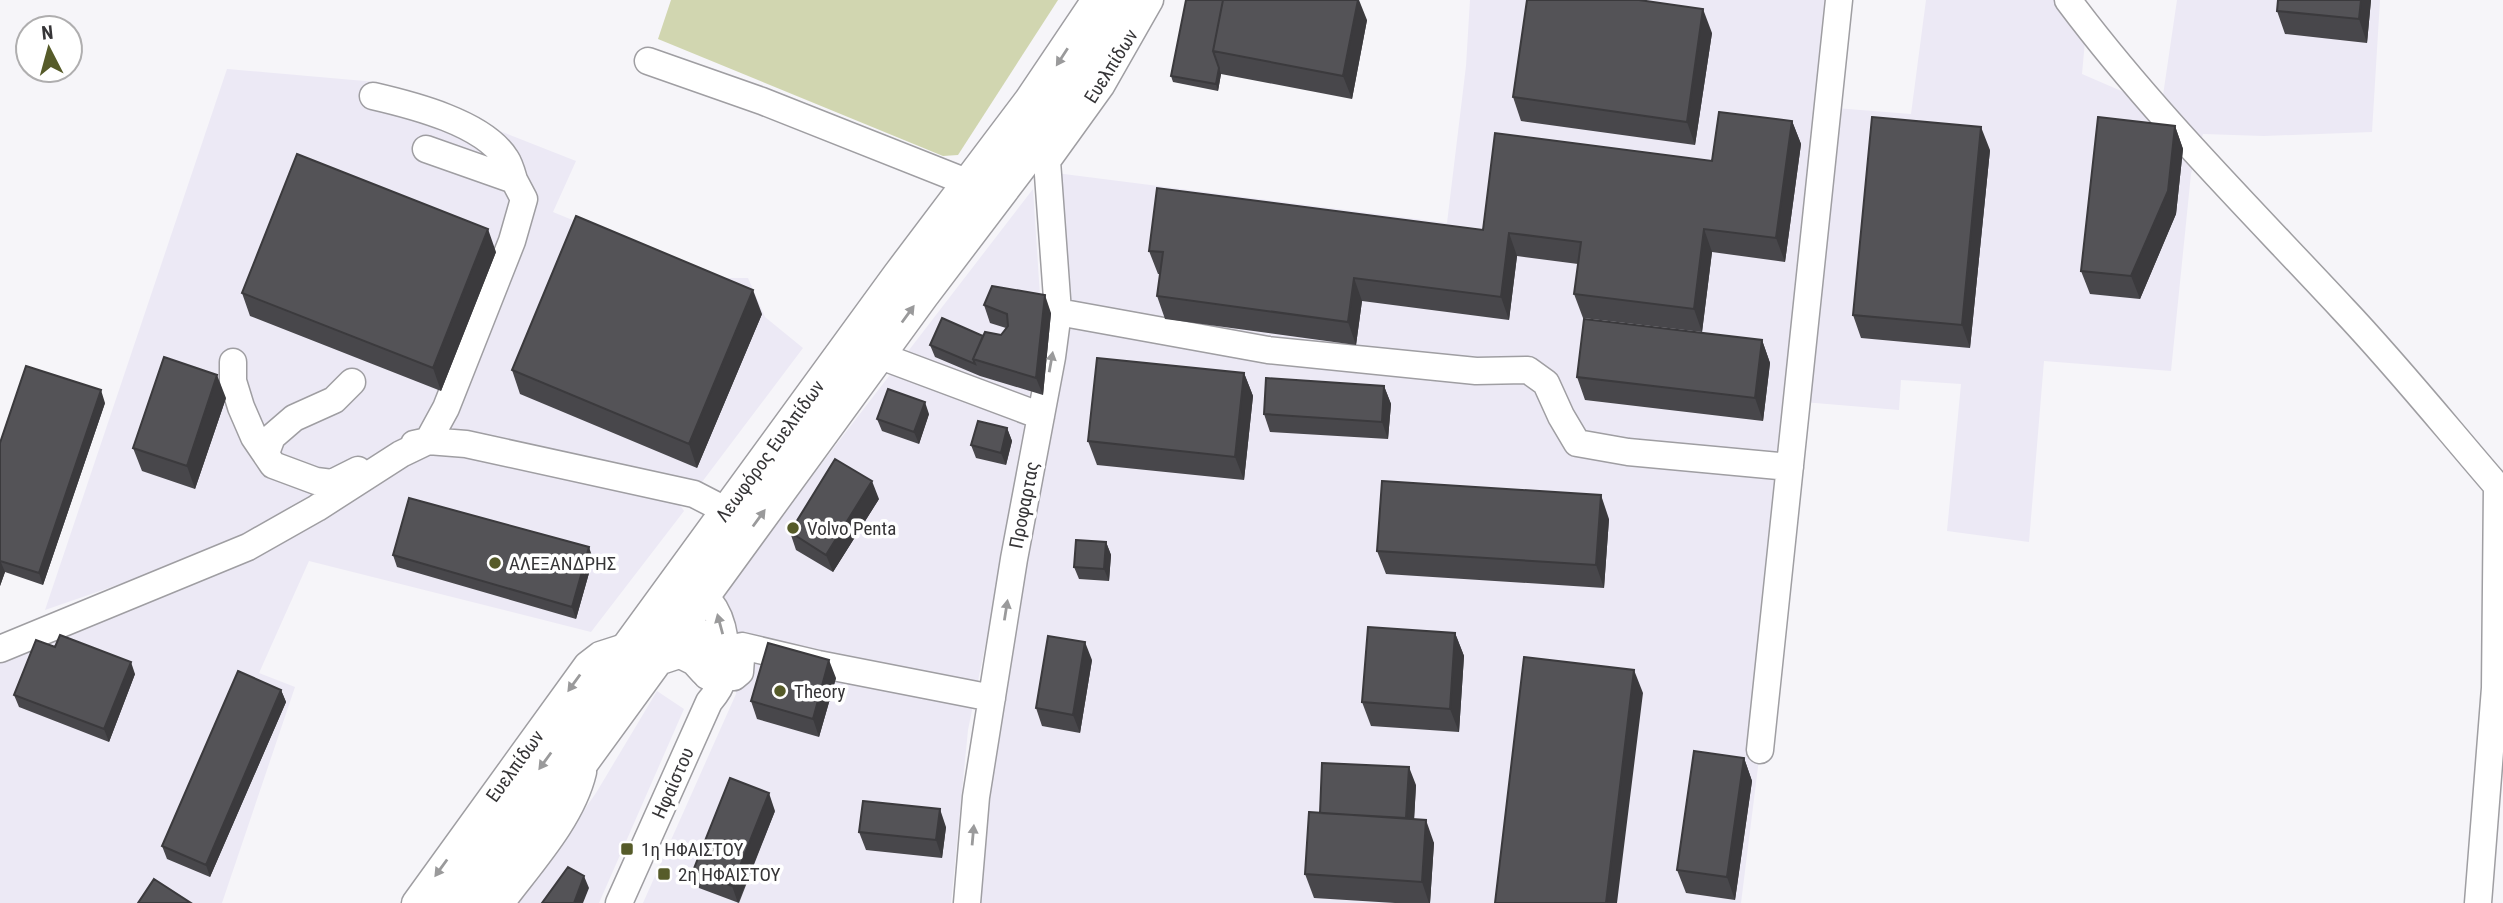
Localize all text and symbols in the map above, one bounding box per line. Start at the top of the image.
north arrow [14,14,84,84]
text: N [40,21,54,45]
street label: Ευελπίδων [1079,25,1143,107]
one-way arrow [1055,47,1068,67]
one-way arrow [901,305,915,323]
one-way arrow [1046,351,1057,373]
street label: Λεωφόρος Ευελπίδων [711,375,829,527]
street label: Προφαρτας [1004,460,1044,550]
one-way arrow [752,509,766,527]
place label: Volvo Penta [807,517,896,540]
marker: Volvo Penta [785,520,801,536]
place label: ΑΛΕΞΑΝΔΡΗΣ [509,552,616,575]
marker: ΑΛΕΞΑΝΔΡΗΣ [487,555,503,571]
one-way arrow [1001,599,1012,621]
one-way arrow [714,613,724,634]
one-way arrow [567,674,581,693]
place label: Theory [794,680,845,703]
marker: Theory [772,683,788,699]
street label: Ευελπίδων [481,726,549,806]
street label: Ηφαίστου [647,744,699,822]
one-way arrow [538,752,552,770]
one-way arrow [968,824,979,846]
place label: 1η ΗΦΑΙΣΤΟΥ [641,838,743,861]
marker: 1η ΗΦΑΙΣΤΟΥ [619,841,635,857]
one-way arrow [434,859,448,877]
place label: 2η ΗΦΑΙΣΤΟΥ [678,863,780,886]
marker: 2η ΗΦΑΙΣΤΟΥ [656,866,672,882]

